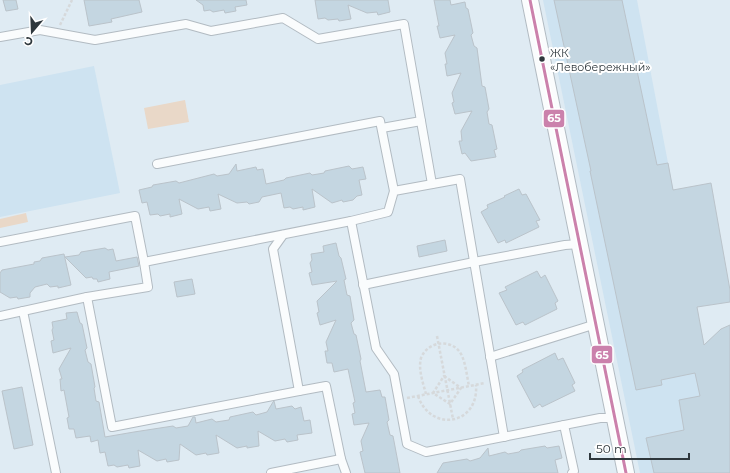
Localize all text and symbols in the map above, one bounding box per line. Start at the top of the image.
north arrow [12,12,52,52]
text: С [23,34,35,49]
place label: ЖК «Левобережный» [550,46,651,74]
marker: ЖК «Левобережный» [537,54,547,64]
line badge: 65 [543,109,565,128]
text: 65 [547,111,561,125]
line badge: 65 [591,345,613,364]
text: 65 [595,348,609,362]
scale bar [590,435,689,461]
text: 50 m [596,441,627,456]

